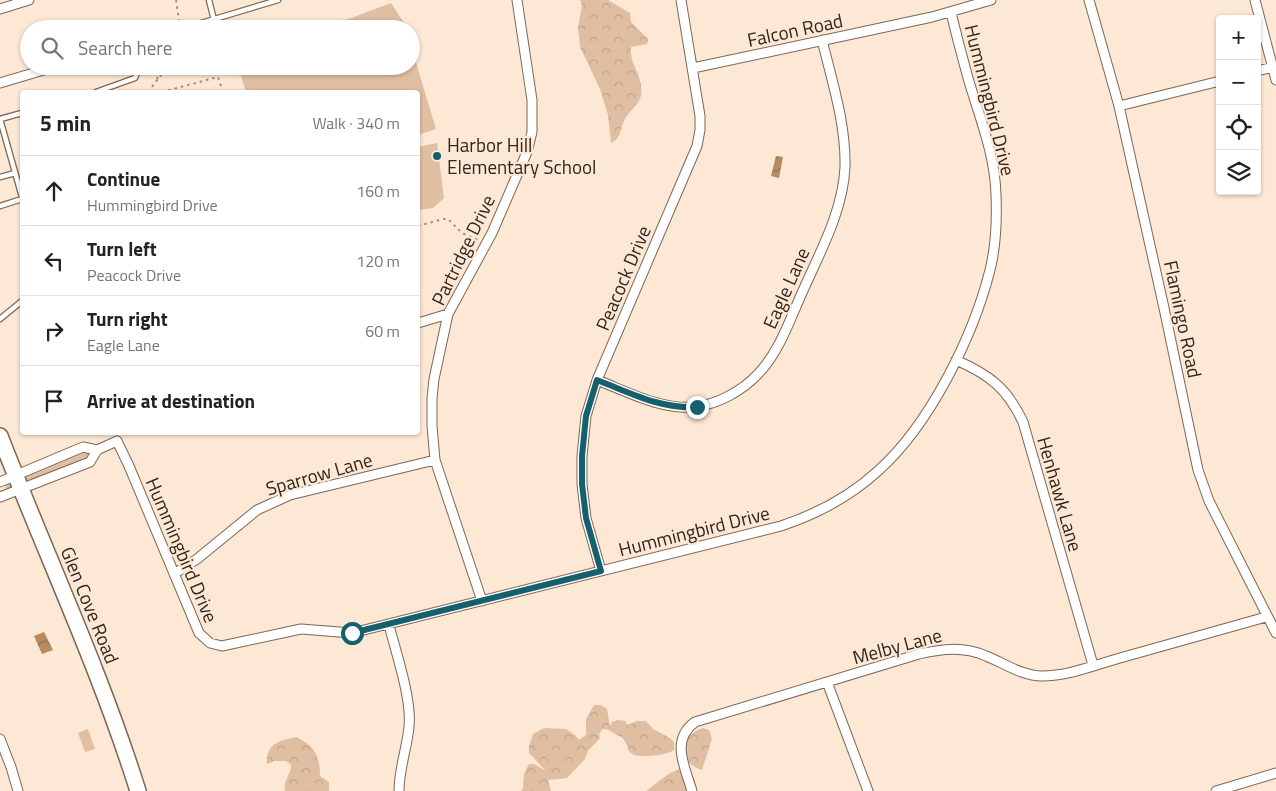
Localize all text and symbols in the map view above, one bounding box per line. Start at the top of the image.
street label: Falcon Road [744,5,845,54]
map controls [1216,15,1261,195]
button: + [1216,15,1261,60]
search box [20,20,420,75]
street label: Hummingbird Drive [958,21,1023,179]
text: Search here [78,33,172,62]
icon: search [38,34,66,62]
button: − [1216,60,1261,105]
button: locate [1216,105,1261,150]
text: 5 min [40,107,91,139]
text: Walk · 340 m [312,111,400,135]
place label: Harbor Hill Elementary School [447,130,596,181]
marker: Harbor Hill Elementary School [431,150,443,162]
button: layers [1216,150,1261,195]
text: Continue [87,164,160,193]
icon: ahead [40,177,68,205]
text: 160 m [356,179,400,203]
street label: Partridge Drive [423,190,502,310]
text: Hummingbird Drive [87,193,218,217]
street label: Peacock Drive [587,221,658,335]
text: Turn left [87,234,157,263]
street label: Eagle Lane [755,242,816,333]
icon: left [40,247,68,275]
text: 120 m [356,249,400,273]
street label: Flamingo Road [1157,258,1210,380]
text: Peacock Drive [87,263,181,287]
text: Turn right [87,304,168,333]
icon: right [40,317,68,345]
text: 60 m [365,319,400,343]
text: Eagle Lane [87,333,160,357]
text: Arrive at destination [87,386,255,415]
icon: arrive [40,387,68,415]
route end [686,396,709,419]
street label: Henhawk Lane [1030,433,1091,555]
street label: Sparrow Lane [262,444,376,503]
street label: Hummingbird Drive [139,473,226,627]
street label: Hummingbird Drive [615,498,773,563]
street label: Glen Cove Road [54,542,127,668]
street label: Melby Lane [849,620,945,671]
route start [341,622,364,645]

